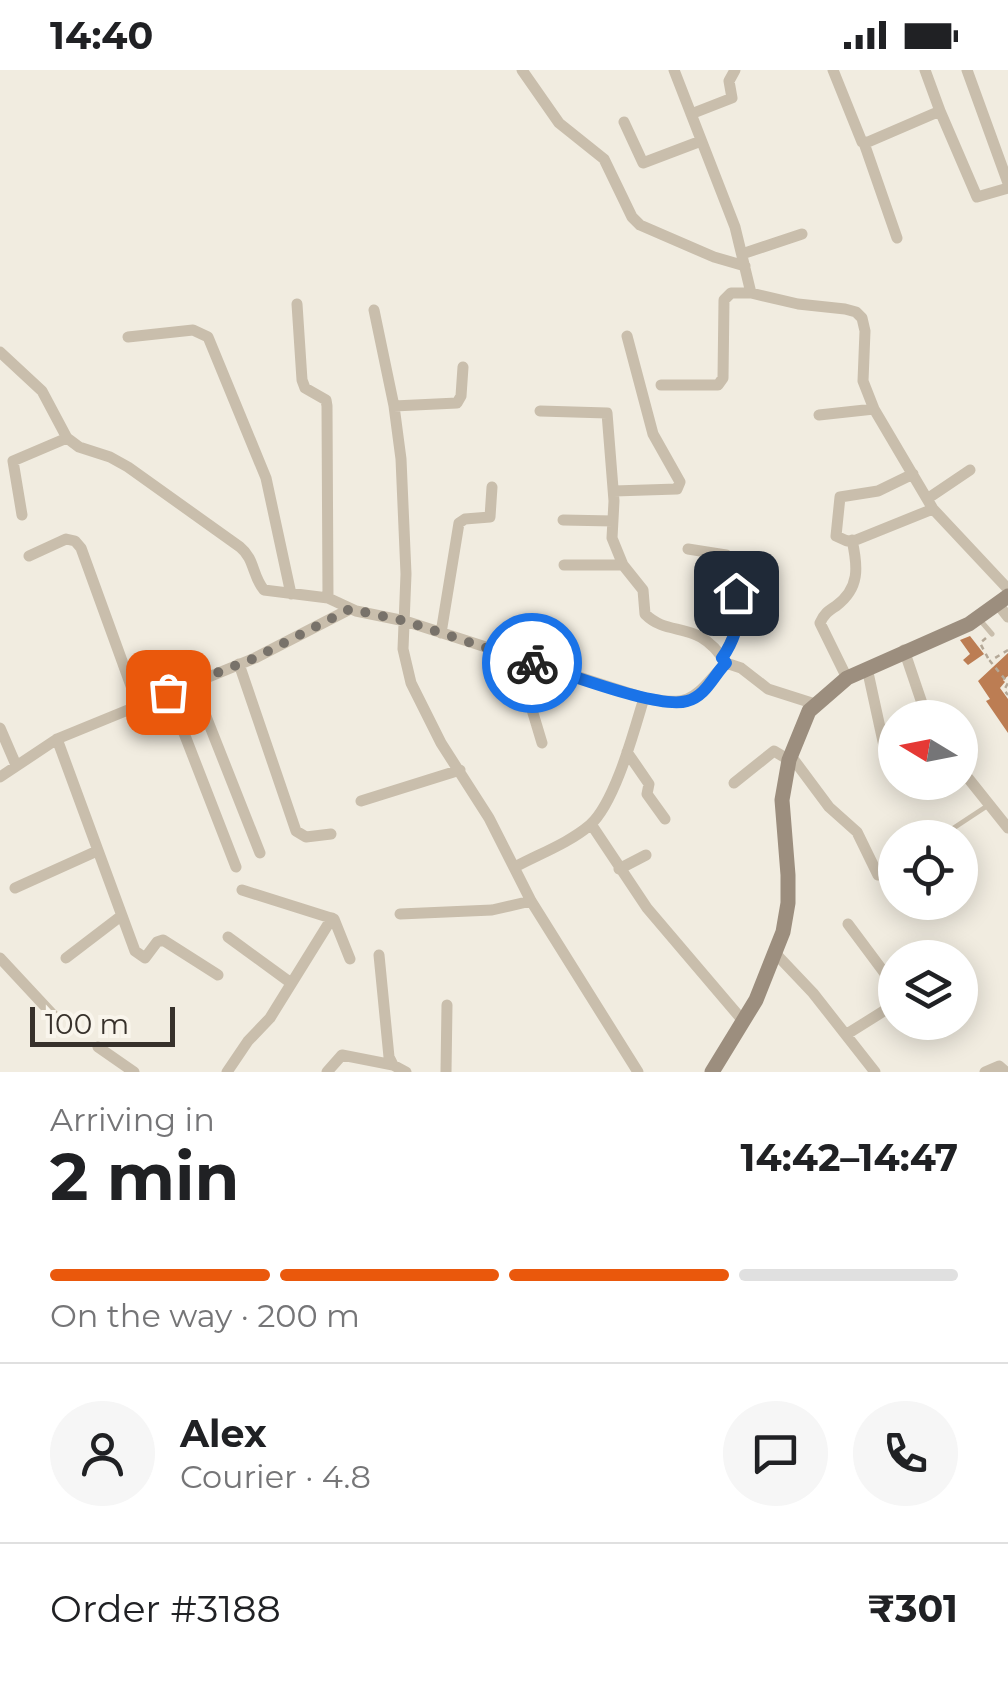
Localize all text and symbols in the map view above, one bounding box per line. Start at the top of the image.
text: 14:40 [50,12,153,59]
pin [694,551,779,636]
icon: home [709,566,764,621]
courier [482,613,582,713]
icon: bike [505,636,560,691]
pin [126,650,211,735]
icon: bag [141,665,196,720]
north arrow [878,700,978,800]
map controls [878,700,978,1040]
button: locate [878,820,978,920]
button: layers [878,940,978,1040]
scale bar [30,1002,175,1046]
text: 100 m [45,1007,129,1041]
text: Arriving in [50,1100,215,1139]
text: 14:42–14:47 [740,1134,958,1181]
text: 2 min [50,1137,239,1216]
text: On the way · 200 m [50,1296,360,1335]
button: person [50,1401,155,1506]
button: chat [723,1401,828,1506]
button: phone [853,1401,958,1506]
text: Alex [180,1410,267,1457]
text: Courier · 4.8 [180,1457,371,1496]
text: Order #3188 [50,1585,281,1632]
text: ₹301 [867,1585,958,1632]

